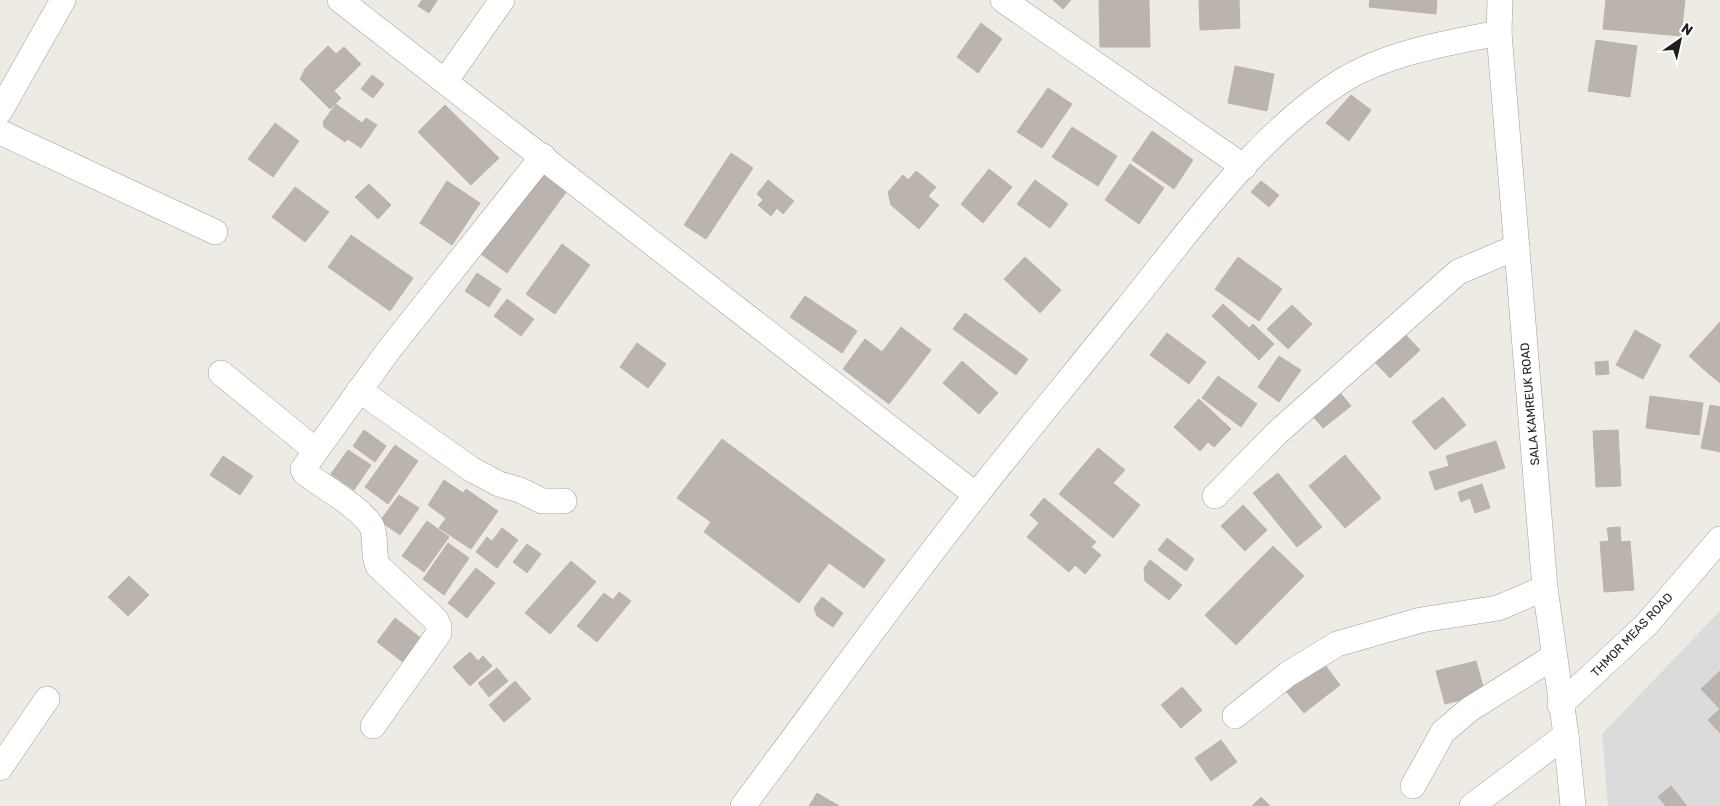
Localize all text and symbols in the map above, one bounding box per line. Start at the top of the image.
north arrow [1655,15,1705,65]
text: N [1678,20,1696,40]
street label: SALA KAMREUK ROAD [1518,342,1542,466]
street label: THMOR MEAS ROAD [1588,590,1676,680]

